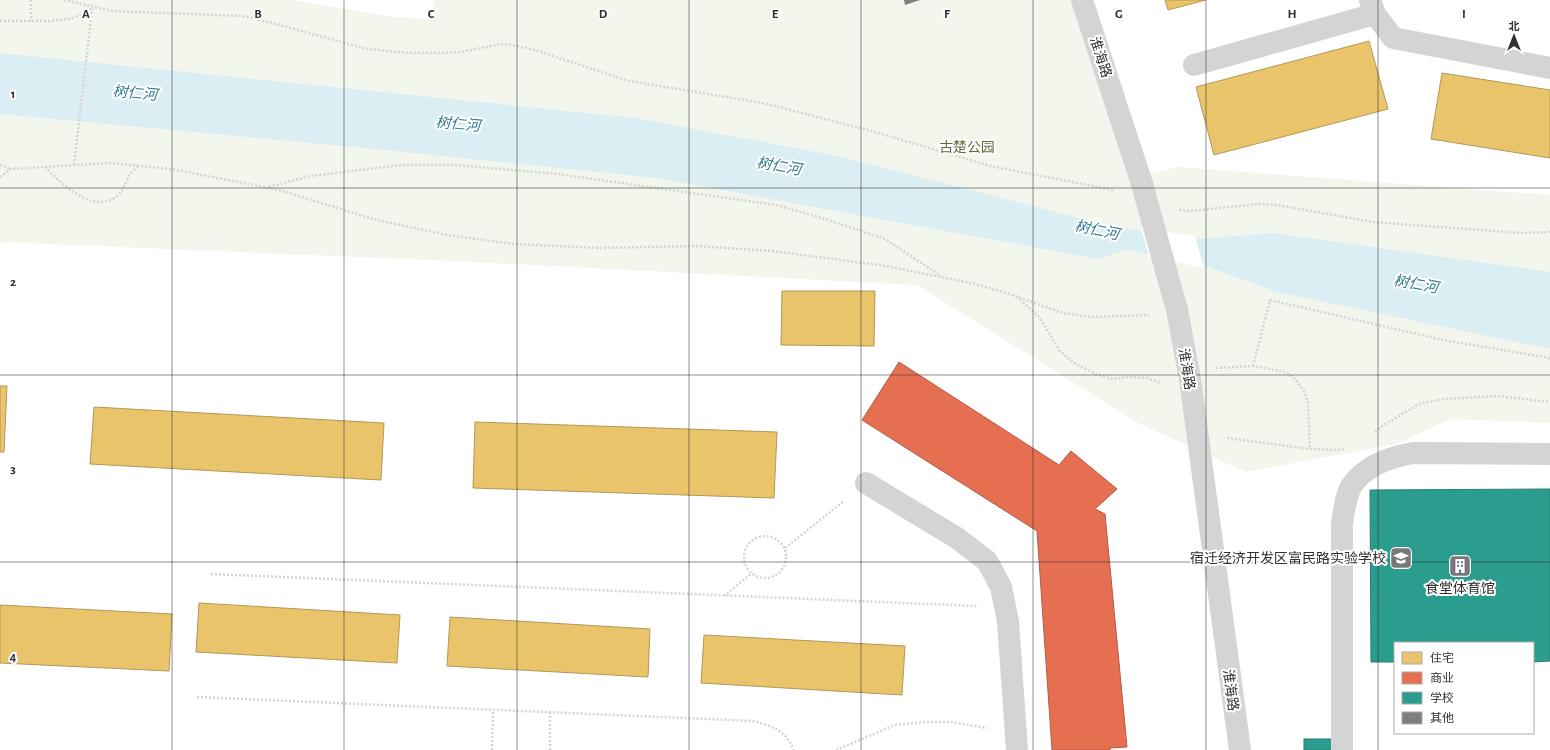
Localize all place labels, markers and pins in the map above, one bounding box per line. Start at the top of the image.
school or university icon: 宿迁经济开发区富民路实验学校 [1388,545,1414,571]
place label: 宿迁经济开发区富民路实验学校 [1190,550,1386,566]
building icon: 食堂体育馆 [1447,553,1473,579]
place label: 食堂体育馆 [1425,581,1495,596]

